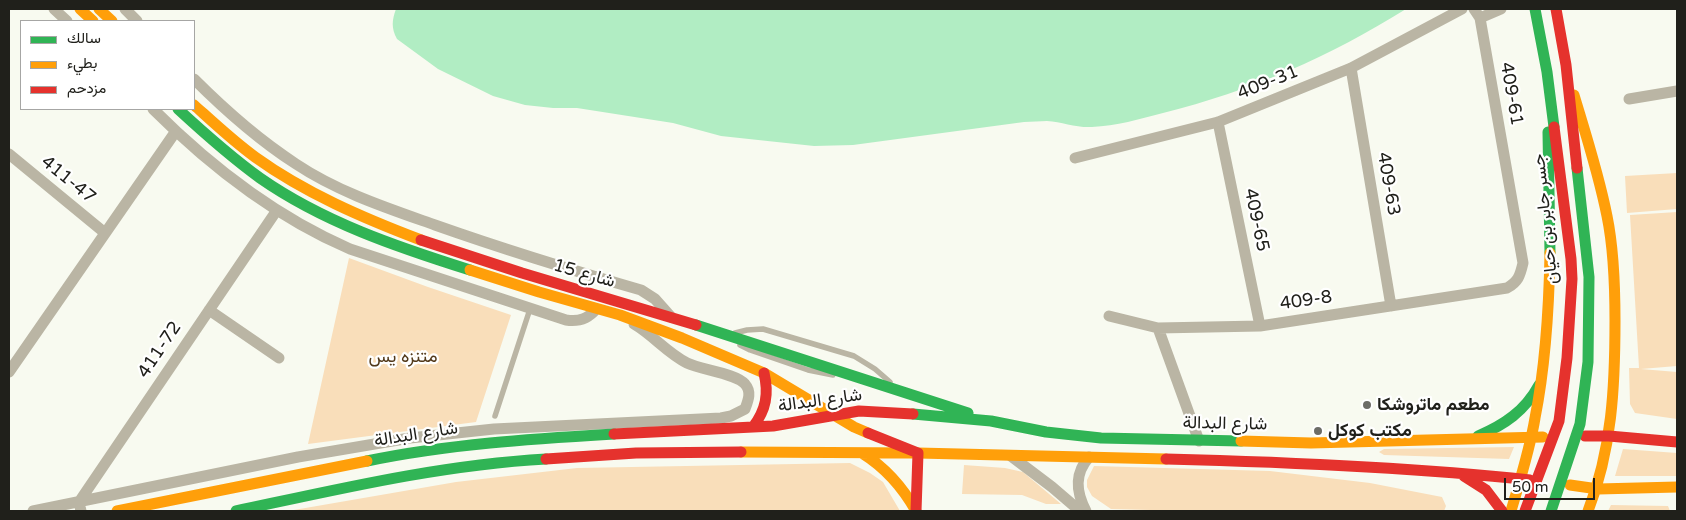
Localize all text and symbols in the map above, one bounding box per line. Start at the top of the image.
legend [20,20,195,110]
text: سالك [67,29,101,47]
text: بطيء [67,54,97,72]
street label: 409-31 [1234,61,1302,105]
street label: 409-61 [1495,61,1527,127]
text: مزدحم [67,79,106,97]
street label: 411-47 [36,151,100,209]
street label: 409-63 [1372,151,1404,217]
street label: جسر جابر بن حيان [1528,153,1564,285]
street label: 409-65 [1239,187,1273,253]
street label: شارع 15 [551,255,617,293]
street label: 409-8 [1278,287,1334,315]
street label: 411-72 [133,318,187,382]
park label: متنزه يس [368,346,438,368]
street label: شارع البدالة [777,384,863,418]
place label: مطعم ماتروشكا [1377,394,1490,416]
marker: مطعم ماتروشكا [1361,399,1373,411]
street label: شارع البدالة [1182,412,1268,436]
street label: شارع البدالة [372,418,460,452]
place label: مكتب كوكل [1328,420,1412,442]
marker: مكتب كوكل [1312,425,1324,437]
scale bar [1506,468,1597,500]
text: 50 m [1512,478,1549,496]

